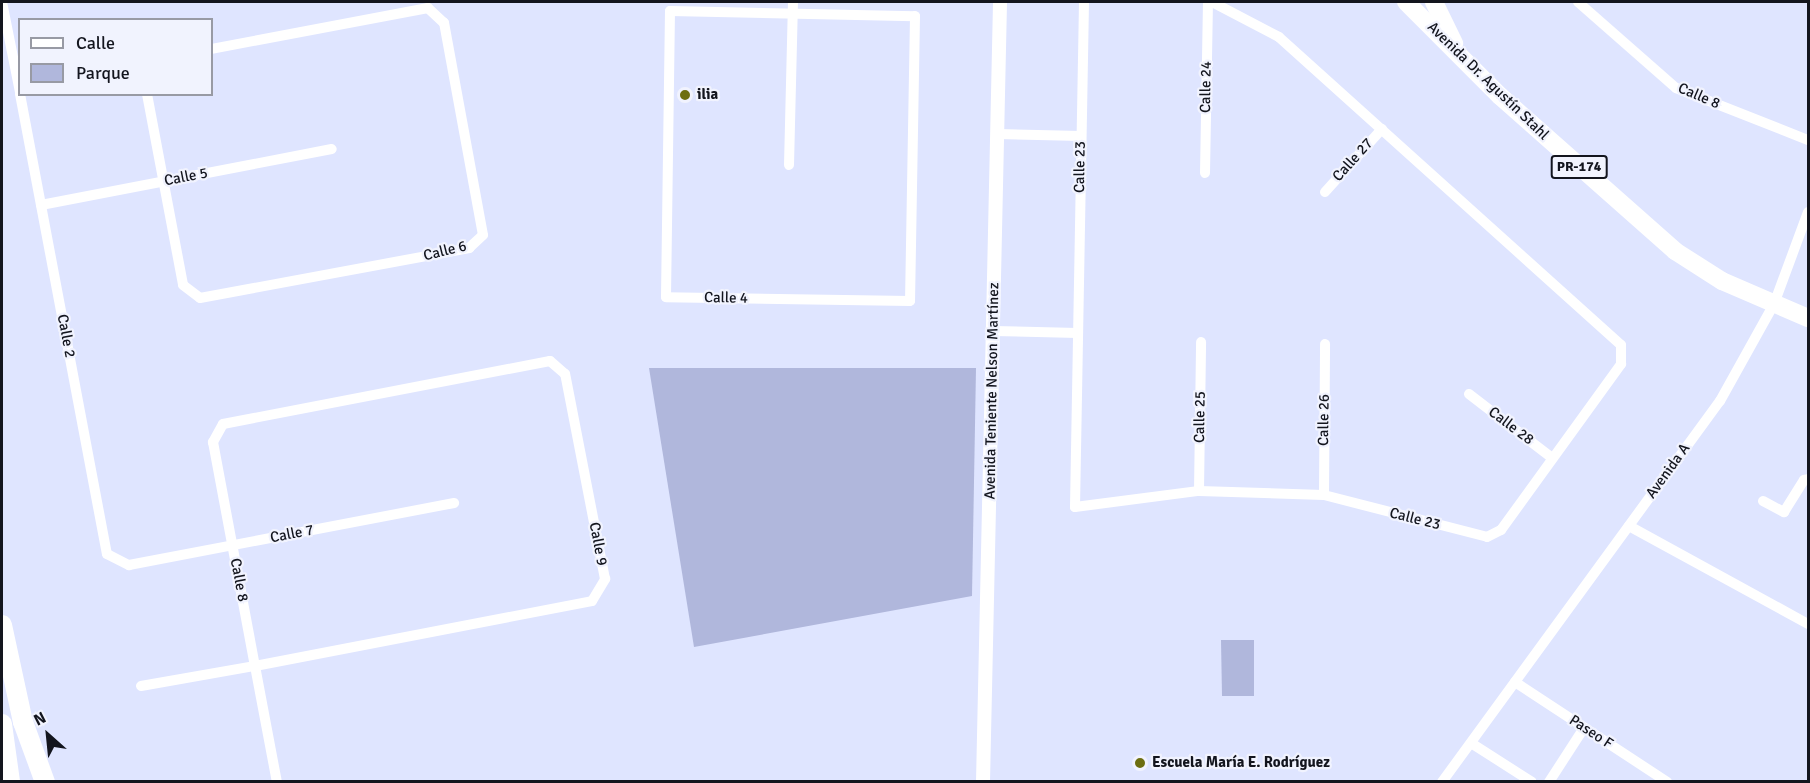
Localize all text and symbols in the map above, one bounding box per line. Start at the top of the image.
legend [18,18,213,96]
street label: Avenida Dr. Agustín Stahl [1423,18,1553,144]
text: Calle [76,32,115,54]
street label: Calle 24 [1197,61,1215,113]
text: Parque [76,62,130,84]
street label: Calle 8 [1675,79,1723,113]
place label: ilia [697,86,718,104]
marker: ilia [678,88,692,102]
street label: Calle 27 [1329,135,1377,185]
street label: Calle 23 [1071,141,1089,193]
road number: PR-174 [1550,156,1608,178]
street label: Calle 5 [163,164,209,190]
street label: Calle 6 [421,237,469,265]
street label: Avenida Teniente Nelson Martínez [981,282,1003,500]
street label: Calle 4 [704,289,748,307]
street label: Calle 2 [53,313,79,359]
street label: Calle 25 [1191,391,1209,443]
street label: Calle 26 [1315,394,1333,446]
street label: Calle 28 [1485,403,1537,449]
street label: Avenida A [1642,440,1694,502]
street label: Calle 23 [1388,504,1442,534]
street label: Calle 7 [269,521,315,547]
street label: Calle 9 [585,521,611,567]
street label: Calle 8 [226,557,252,603]
north arrow [18,705,78,765]
text: N [30,708,49,730]
street label: Paseo F [1566,711,1616,753]
place label: Escuela María E. Rodríguez [1152,754,1330,772]
marker: Escuela María E. Rodríguez [1133,756,1147,770]

